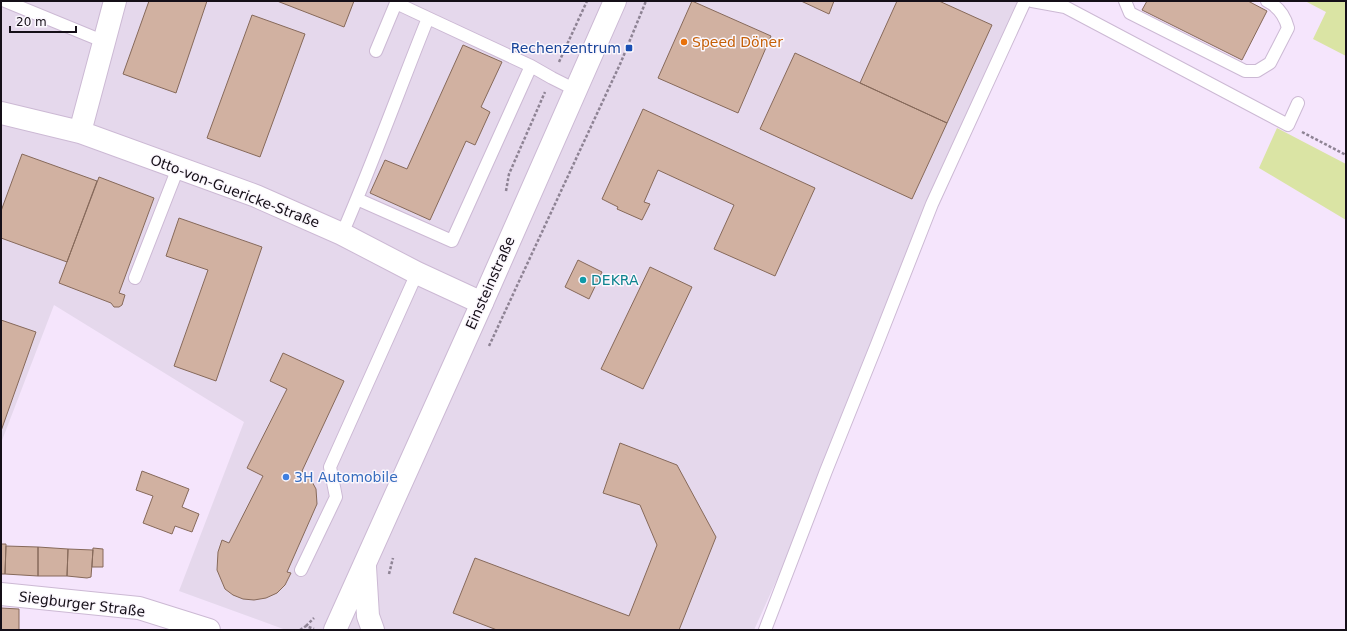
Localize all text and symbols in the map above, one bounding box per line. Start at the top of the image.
scale bar [10,8,76,34]
text: 20 m [16,15,47,29]
place label: Speed Döner [692,34,783,50]
marker: Speed Döner [679,37,689,47]
place label: Rechenzentrum [511,40,621,56]
marker: Rechenzentrum [624,43,634,53]
street label: Otto-von-Guericke-Straße [148,151,322,231]
street label: Einsteinstraße [462,234,518,332]
place label: DEKRA [591,272,639,288]
marker: DEKRA [578,275,588,285]
place label: 3H Automobile [294,469,398,485]
marker: 3H Automobile [281,472,291,482]
street label: Siegburger Straße [18,588,146,620]

